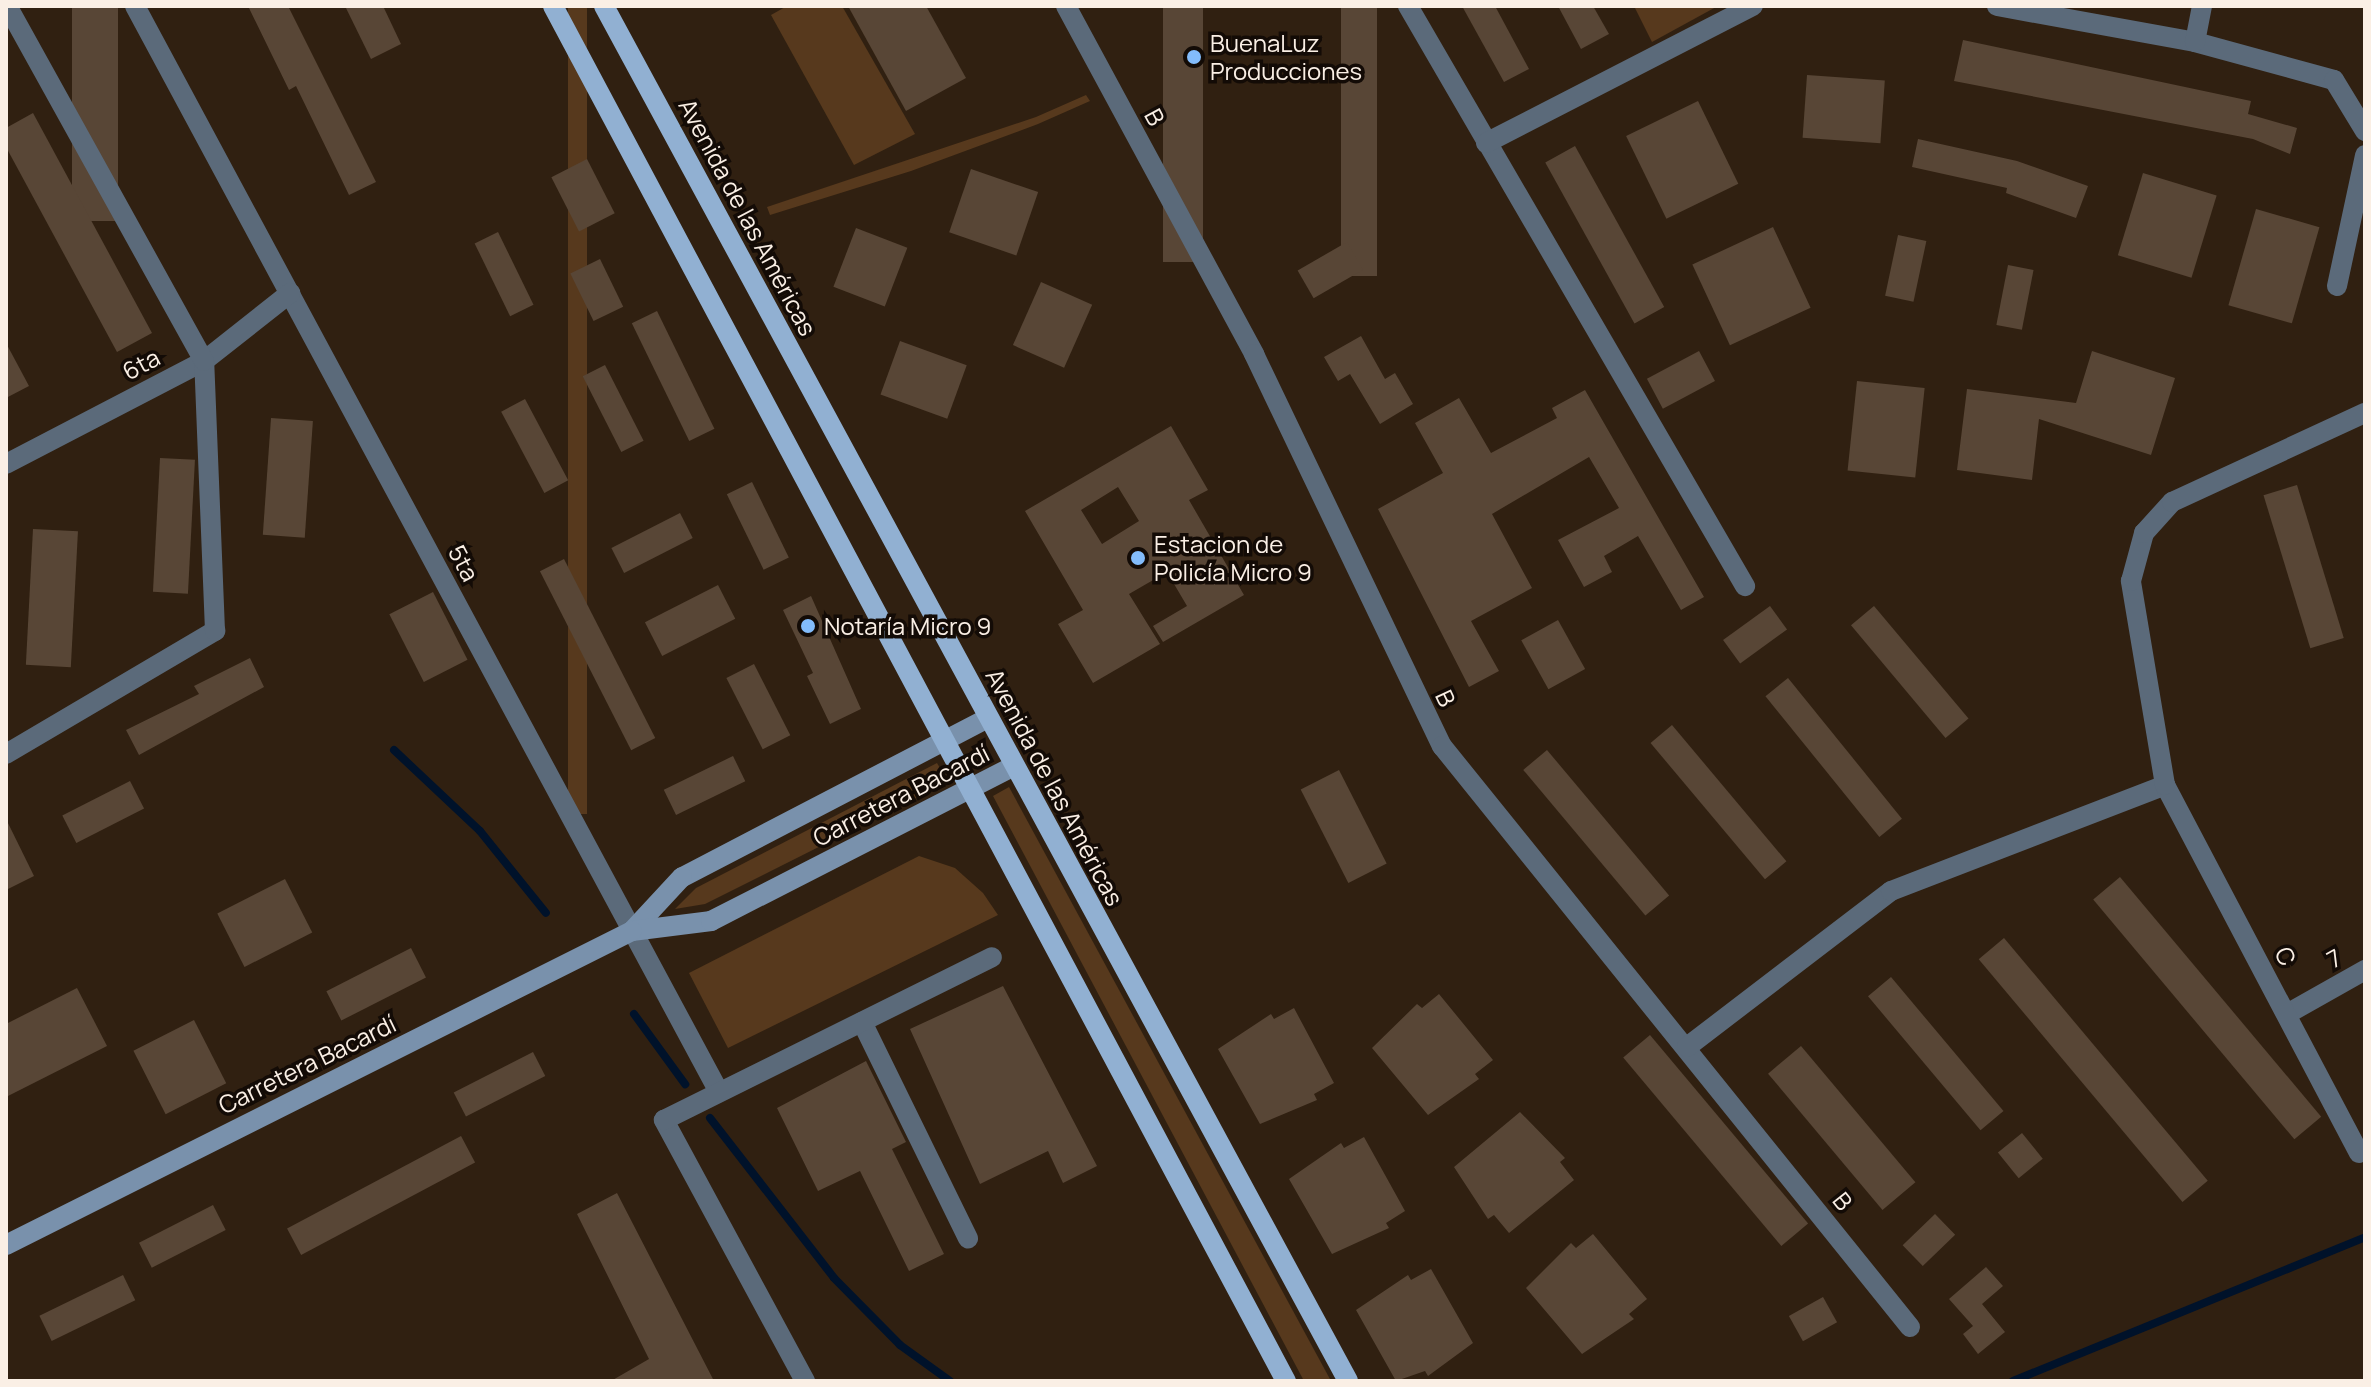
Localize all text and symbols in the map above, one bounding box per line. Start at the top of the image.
place label: BuenaLuz Producciones [1210,29,1362,85]
marker: BuenaLuz Producciones [1185,48,1203,66]
street label: Avenida de las Américas [673,94,823,340]
street label: B [1139,104,1171,130]
street label: 6ta [118,342,164,386]
place label: Estacion de Policía Micro 9 [1154,530,1312,586]
street label: 5ta [443,540,485,586]
marker: Estacion de Policía Micro 9 [1129,549,1147,567]
place label: Notaría Micro 9 [824,612,991,640]
marker: Notaría Micro 9 [799,617,817,635]
street label: Avenida de las Américas [980,664,1130,910]
street label: B [1430,685,1462,711]
street label: Carretera Bacardí [808,738,994,852]
street label: C [2269,942,2303,970]
street label: 7 [2322,942,2346,974]
street label: Carretera Bacardí [214,1009,400,1119]
street label: B [1827,1186,1859,1216]

